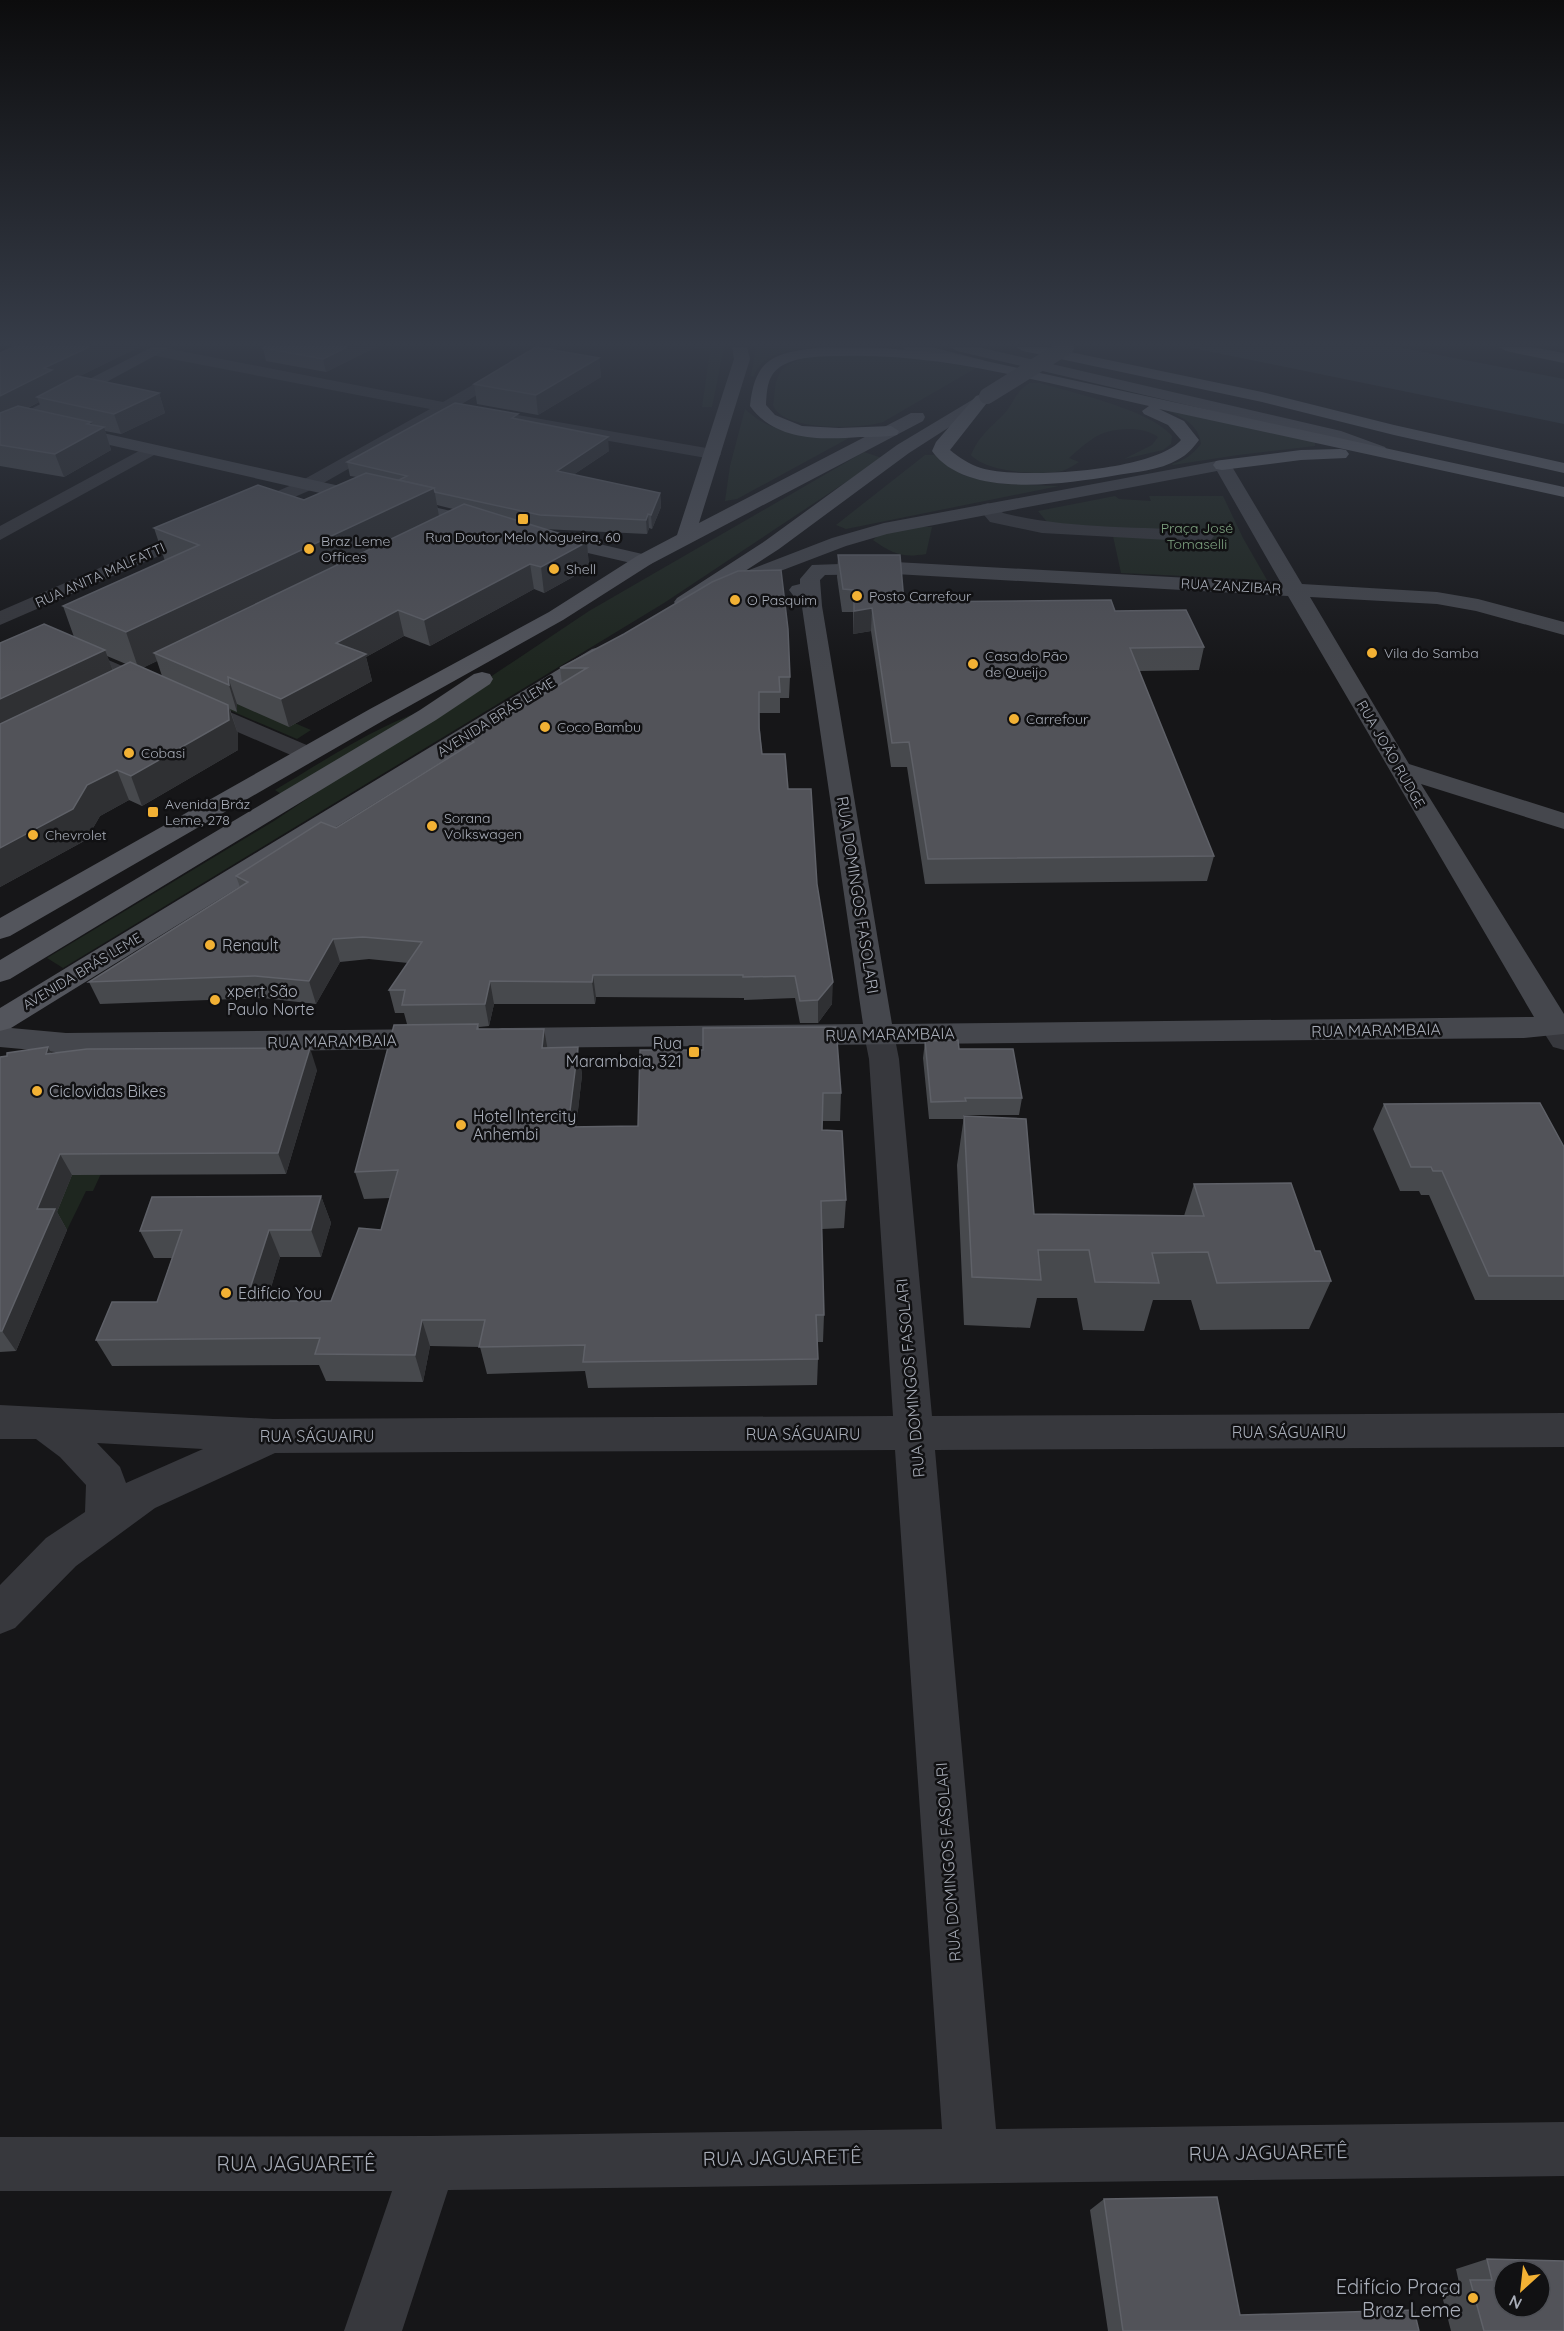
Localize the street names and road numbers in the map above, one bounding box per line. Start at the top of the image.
street label: RUA ANITA MALFATTI [32,538,168,612]
street label: RUA ZANZIBAR [1180,574,1282,598]
street label: AVENIDA BRÁS LEME [434,673,558,761]
street label: RUA JOÃO RUDGE [1353,697,1429,811]
street label: RUA DOMINGOS FASOLARI [833,795,883,995]
street label: AVENIDA BRÁS LEME [19,928,145,1014]
street label: RUA MARAMBAIA [1311,1019,1441,1041]
street label: RUA MARAMBAIA [825,1023,955,1045]
street label: RUA MARAMBAIA [267,1030,397,1052]
street label: RUA DOMINGOS FASOLARI [891,1278,929,1478]
street label: RUA SÁGUAIRU [1232,1422,1346,1442]
street label: RUA SÁGUAIRU [746,1424,860,1444]
street label: RUA SÁGUAIRU [260,1426,374,1446]
street label: RUA DOMINGOS FASOLARI [931,1762,965,1962]
street label: RUA JAGUARETÊ [1188,2138,1348,2166]
street label: RUA JAGUARETÊ [702,2143,862,2171]
street label: RUA JAGUARETÊ [217,2151,375,2176]

